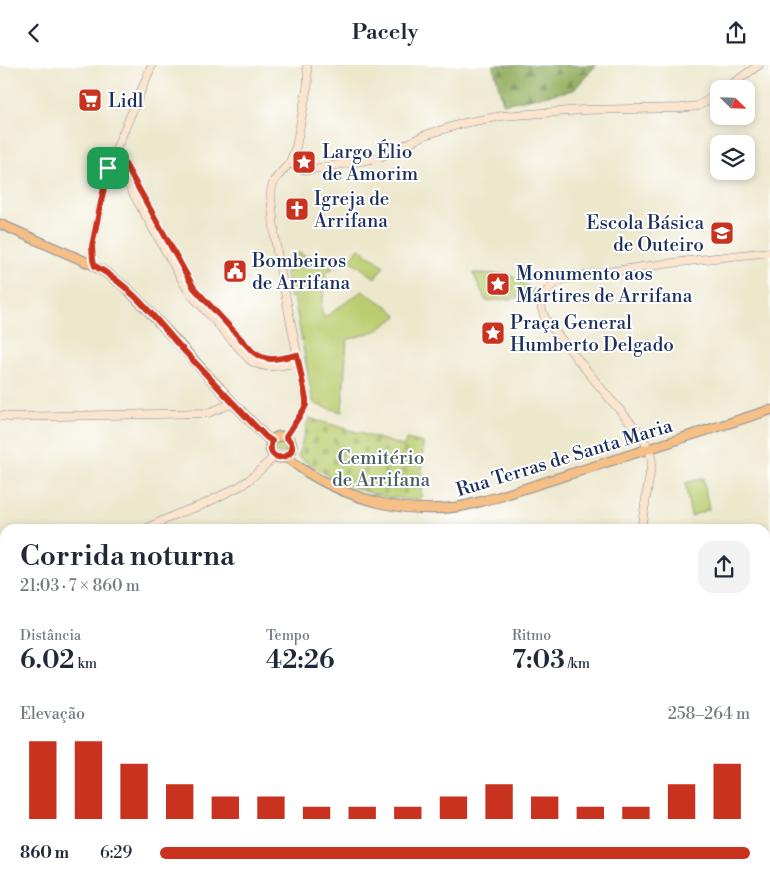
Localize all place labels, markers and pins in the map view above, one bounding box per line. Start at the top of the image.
supermarket icon: Lidl [77,87,103,113]
place label: Lidl [108,89,144,113]
place label: Largo Élio de Amorim [322,139,419,186]
pin [87,147,129,189]
place icon: Largo Élio de Amorim [291,149,317,175]
place label: Igreja de Arrifana [313,187,389,233]
church icon: Igreja de Arrifana [284,196,310,222]
place label: Escola Básica de Outeiro [586,211,704,257]
school or university icon: Escola Básica de Outeiro [709,220,735,246]
place label: Bombeiros de Arrifana [251,249,351,295]
public building icon: Bombeiros de Arrifana [222,258,248,284]
place label: Monumento aos Mártires de Arrifana [516,262,693,308]
place icon: Monumento aos Mártires de Arrifana [485,271,511,297]
place label: Praça General Humberto Delgado [510,311,674,357]
place icon: Praça General Humberto Delgado [480,320,506,346]

